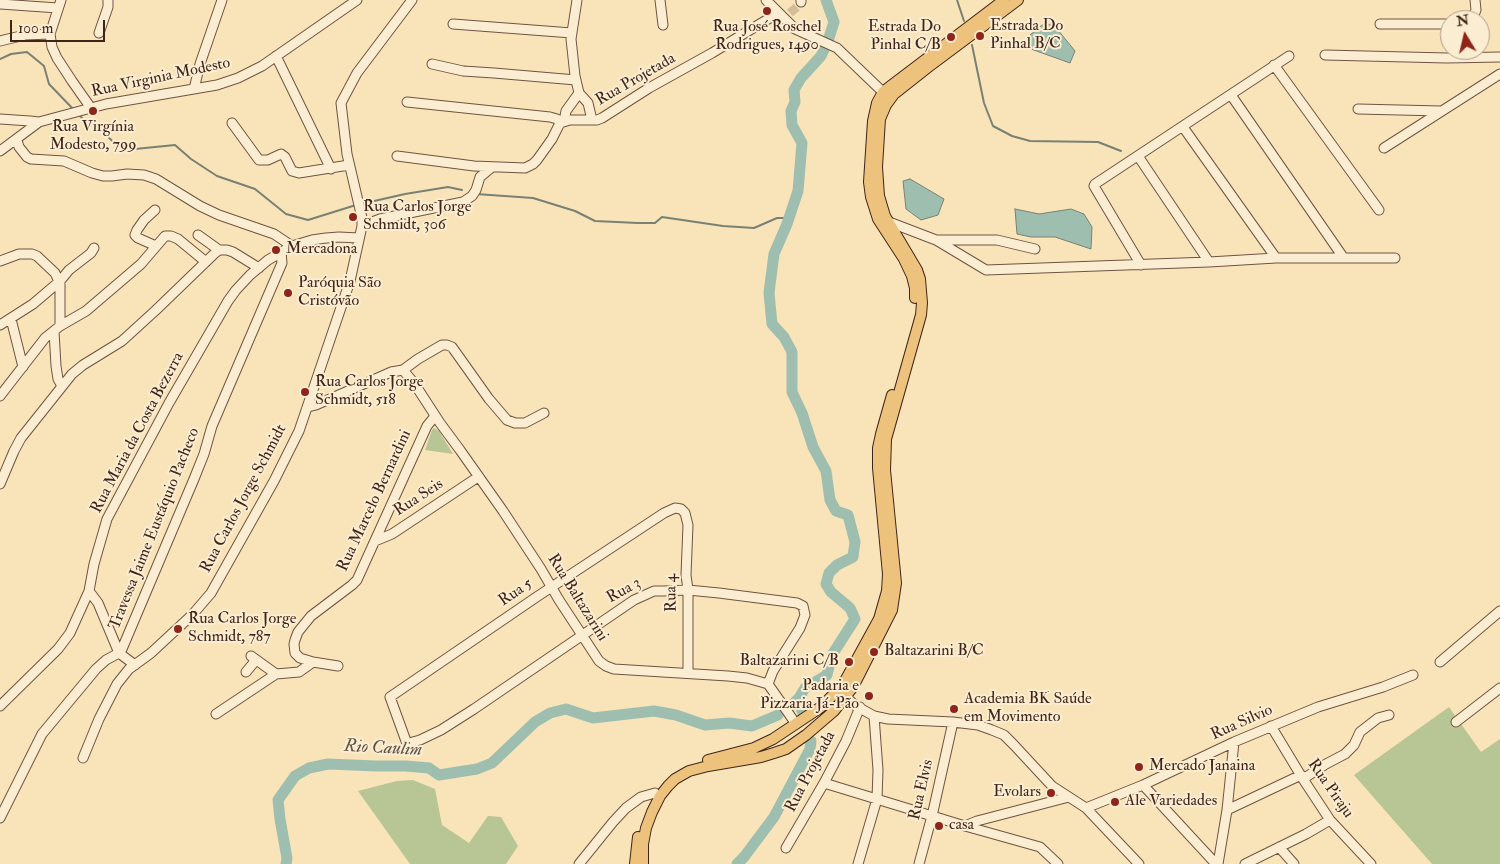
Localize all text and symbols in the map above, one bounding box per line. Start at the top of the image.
marker: Rua José Roschel Rodrigues, 1490 [761,5,773,17]
scale bar [12,10,108,42]
north arrow [1440,10,1490,60]
text: N [1455,11,1470,30]
place label: Estrada Do Pinhal B/C [990,17,1063,55]
place label: Rua José Roschel Rodrigues, 1490 [712,18,822,56]
place label: Estrada Do Pinhal C/B [868,18,941,56]
text: 100 m [18,19,53,38]
marker: Estrada Do Pinhal B/C [974,30,986,42]
marker: Estrada Do Pinhal C/B [945,31,957,43]
street label: Rua Projetada [593,49,679,111]
street label: Rua Virginia Modesto [90,54,232,102]
marker: Rua Virgínia Modesto, 799 [87,105,99,117]
place label: Rua Virgínia Modesto, 799 [50,118,136,156]
place label: Rua Carlos Jorge Schmidt, 306 [363,198,472,236]
marker: Rua Carlos Jorge Schmidt, 306 [347,211,359,223]
place label: Mercadona [286,240,357,260]
marker: Mercadona [270,244,282,256]
place label: Paróquia São Cristóvão [298,274,381,312]
marker: Paróquia São Cristóvão [282,287,294,299]
street label: Rua Maria da Costa Bezerra [87,349,189,517]
place label: Rua Carlos Jorge Schmidt, 518 [315,373,424,411]
marker: Rua Carlos Jorge Schmidt, 518 [299,386,311,398]
street label: Rua Carlos Jorge Schmidt [197,422,291,576]
street label: Travessa Jaime Eustáquio Pacheco [106,425,204,633]
street label: Rua Marcelo Bernardini [334,427,416,575]
street label: Rua Seis [391,475,447,521]
street label: Rua Baltazarini [543,551,611,645]
street label: Rua 3 [604,574,644,608]
street label: Rua 4 [662,574,682,612]
street label: Rua 5 [495,575,537,611]
place label: Rua Carlos Jorge Schmidt, 787 [188,610,297,648]
marker: Rua Carlos Jorge Schmidt, 787 [172,623,184,635]
place label: Baltazarini B/C [884,642,984,662]
marker: Baltazarini B/C [868,646,880,658]
place label: Baltazarini C/B [739,652,839,672]
marker: Baltazarini C/B [843,656,855,668]
place label: Padaria e Pizzaria Já-Pão [760,677,859,715]
marker: Padaria e Pizzaria Já-Pão [863,690,875,702]
place label: Academia BK Saúde em Movimento [964,690,1092,728]
street label: Rua Silvio [1208,701,1276,745]
marker: Academia BK Saúde em Movimento [948,703,960,715]
street label: Rua Projetada [782,728,840,816]
water label: Rio Caulim [343,736,423,762]
street label: Rua Piraju [1303,756,1357,822]
place label: Mercado Janaina [1149,757,1255,777]
street label: Rua Elvis [906,758,938,822]
marker: Mercado Janaina [1133,761,1145,773]
place label: Evolars [993,783,1041,803]
marker: Evolars [1045,787,1057,799]
place label: Ale Variedades [1125,792,1217,812]
marker: Ale Variedades [1109,796,1121,808]
place label: casa [949,816,974,836]
marker: casa [933,820,945,832]

